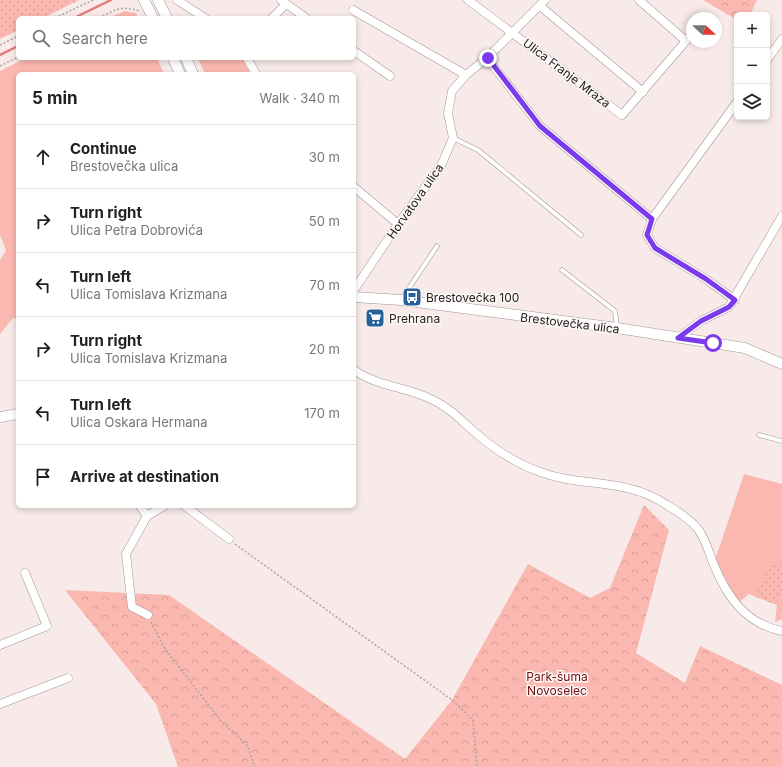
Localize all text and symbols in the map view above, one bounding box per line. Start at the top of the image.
north arrow [686,12,722,48]
map controls [734,12,770,120]
button: + [734,12,770,48]
search box [16,16,356,60]
icon: search [30,27,52,49]
text: Search here [62,29,148,48]
street label: Ulica Franje Mraza [520,35,614,111]
button: − [734,48,770,84]
route end [479,49,497,67]
button: layers [734,84,770,120]
text: 5 min [32,88,78,108]
text: Walk · 340 m [260,90,340,106]
text: Continue [70,139,137,158]
icon: ahead [32,146,54,168]
text: 30 m [309,149,340,165]
text: Brestovečka ulica [70,158,178,174]
street label: Horvatova ulica [383,160,447,242]
text: Turn right [70,203,142,222]
icon: right [32,210,54,232]
text: 50 m [309,213,340,229]
text: Ulica Petra Dobrovića [70,222,203,238]
text: Turn left [70,267,131,286]
icon: left [32,274,54,296]
text: 70 m [310,277,340,293]
text: Ulica Tomislava Krizmana [70,286,227,302]
bus stop icon: Brestovečka 100 [401,286,423,308]
place label: Brestovečka 100 [426,290,519,305]
supermarket icon: Prehrana [364,307,386,329]
street label: Brestovečka ulica [519,309,621,337]
place label: Prehrana [389,311,440,326]
text: Turn right [70,331,142,350]
route start [704,334,722,352]
icon: right [32,338,54,360]
text: 20 m [309,341,340,357]
text: Ulica Tomislava Krizmana [70,350,227,366]
text: Turn left [70,395,131,414]
icon: left [32,402,54,424]
text: 170 m [304,405,340,421]
text: Ulica Oskara Hermana [70,414,208,430]
icon: arrive [32,466,54,488]
text: Arrive at destination [70,467,219,486]
park label: Park-šuma Novoselec [526,669,588,698]

